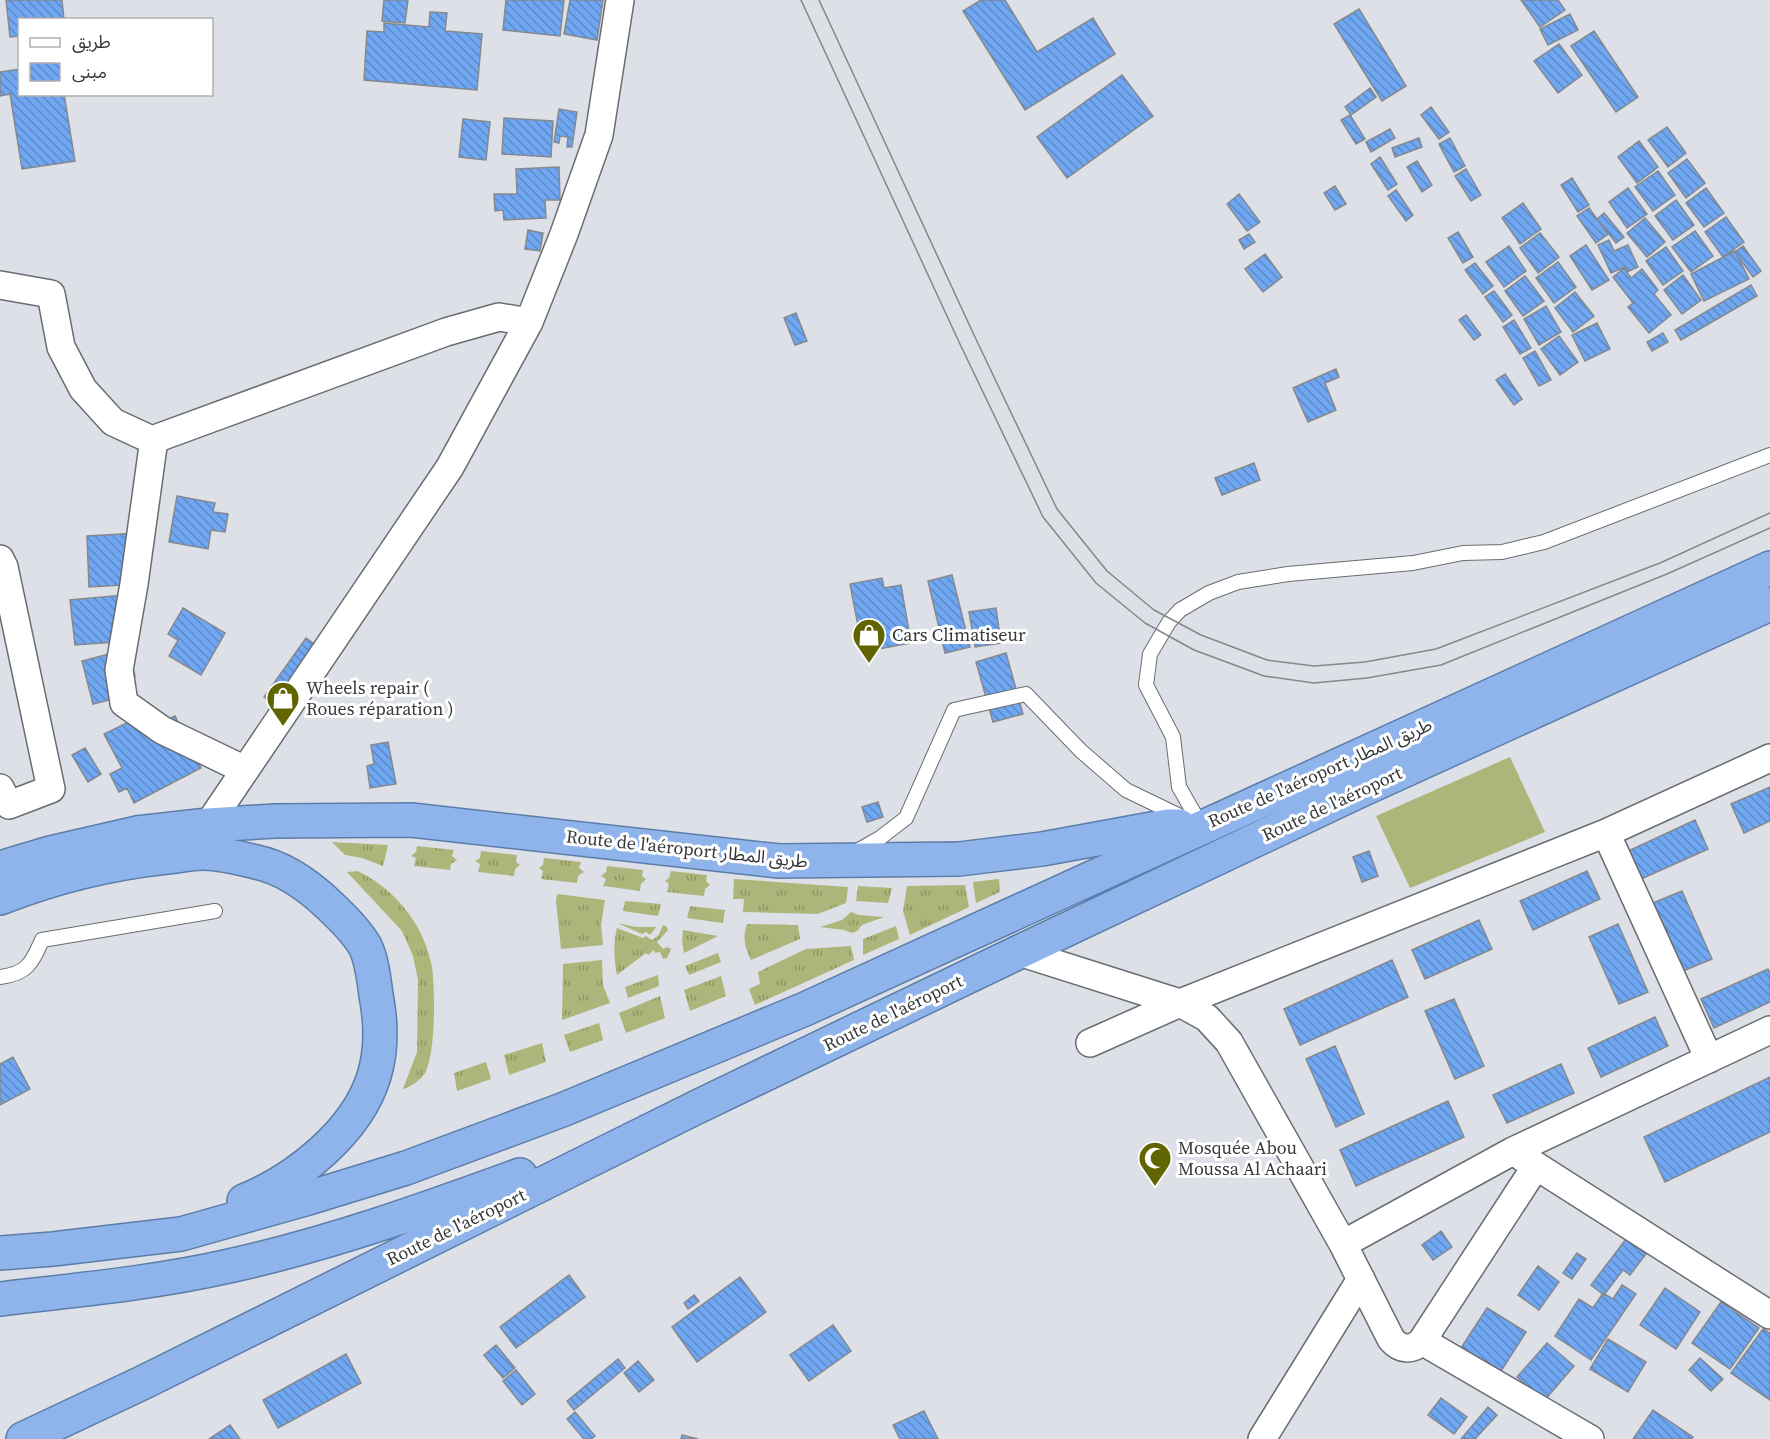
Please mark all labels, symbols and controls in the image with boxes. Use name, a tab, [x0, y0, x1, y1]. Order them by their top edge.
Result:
legend	[18, 18, 213, 96]
text: طريق	[72, 29, 111, 54]
text: مبنى	[72, 59, 107, 84]
shop icon: Cars Climatiseur	[851, 617, 887, 664]
place label: Cars Climatiseur	[892, 622, 1026, 647]
place label: Wheels repair ( Roues réparation )	[306, 675, 454, 721]
shop icon: Wheels repair ( Roues réparation )	[265, 680, 301, 727]
street label: Route de l'aéroport طريق المطار	[1205, 714, 1435, 832]
street label: Route de l'aéroport	[1259, 762, 1405, 846]
street label: Route de l'aéroport طريق المطار	[565, 823, 809, 874]
street label: Route de l'aéroport	[819, 968, 967, 1057]
place label: Mosquée Abou Moussa Al Achaari	[1178, 1135, 1327, 1181]
mosque icon: Mosquée Abou Moussa Al Achaari	[1137, 1140, 1173, 1187]
street label: Route de l'aéroport	[382, 1182, 530, 1271]

